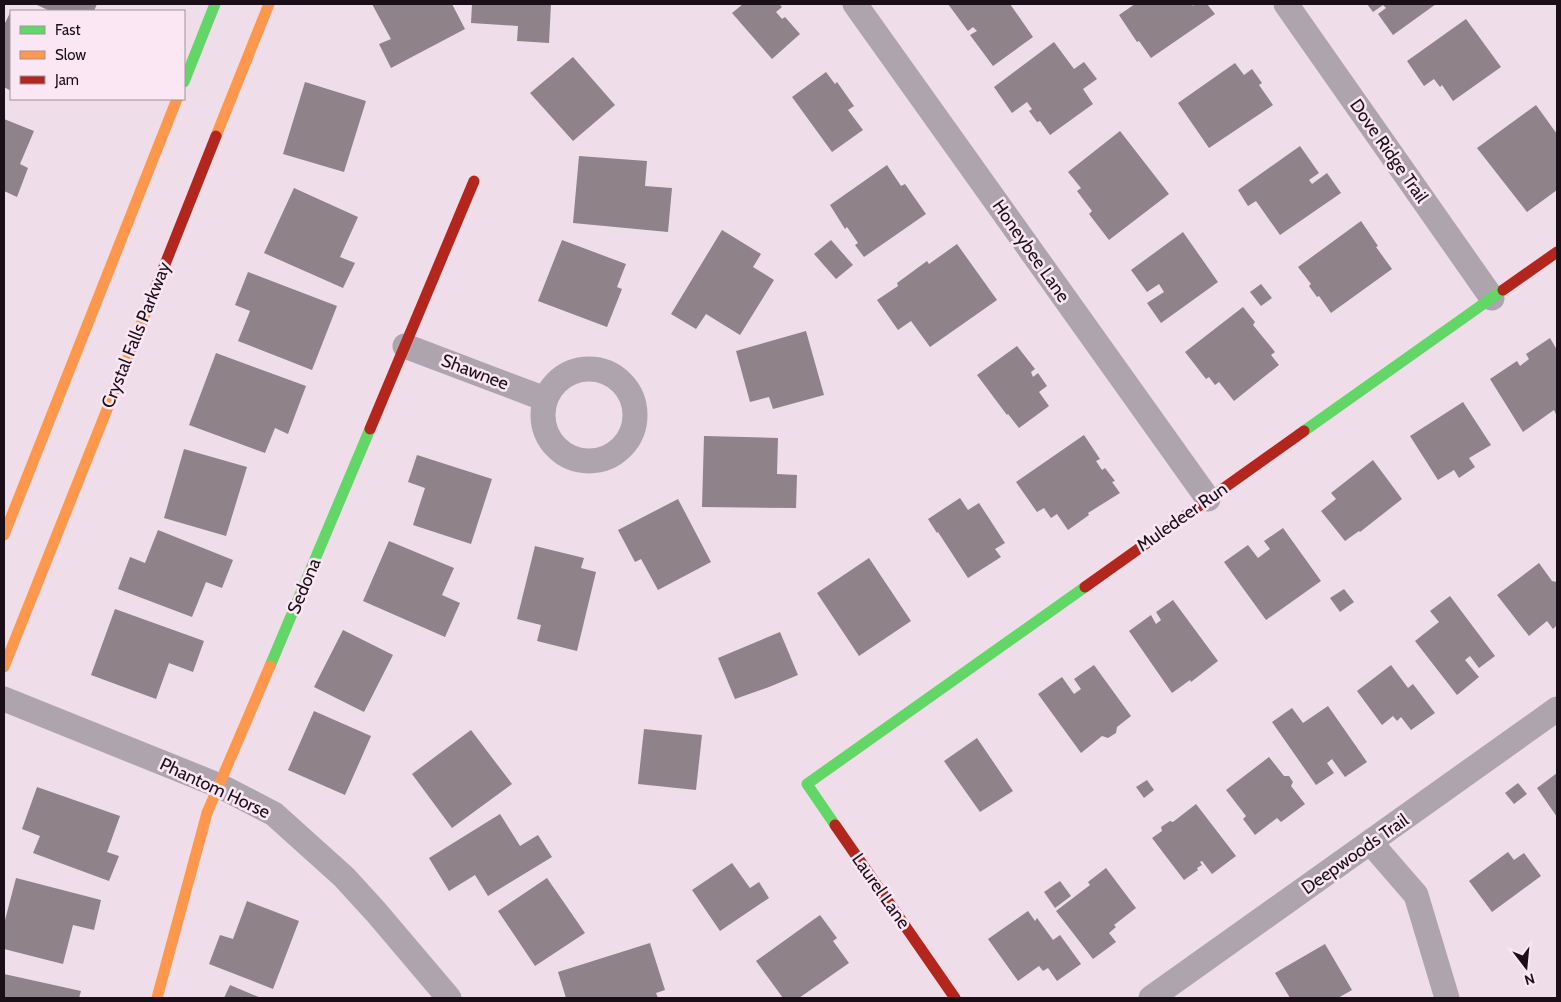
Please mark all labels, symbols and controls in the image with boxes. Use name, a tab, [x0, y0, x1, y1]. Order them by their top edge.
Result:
legend	[10, 10, 185, 100]
text: Fast	[55, 21, 80, 39]
text: Slow	[55, 46, 86, 64]
text: Jam	[54, 71, 79, 89]
street label: Dove Ridge Trail	[1345, 95, 1433, 208]
street label: Honeybee Lane	[988, 196, 1074, 306]
street label: Crystal Falls Parkway	[97, 259, 175, 411]
street label: Shawnee	[438, 349, 512, 395]
street label: Muledeer Run	[1132, 478, 1232, 556]
street label: Sedona	[282, 555, 326, 617]
street label: Phantom Horse	[156, 753, 274, 823]
street label: Deepwoods Trail	[1297, 808, 1413, 899]
street label: Laurel Lane	[847, 849, 915, 933]
north arrow	[1501, 942, 1551, 992]
text: N	[1522, 969, 1537, 990]

